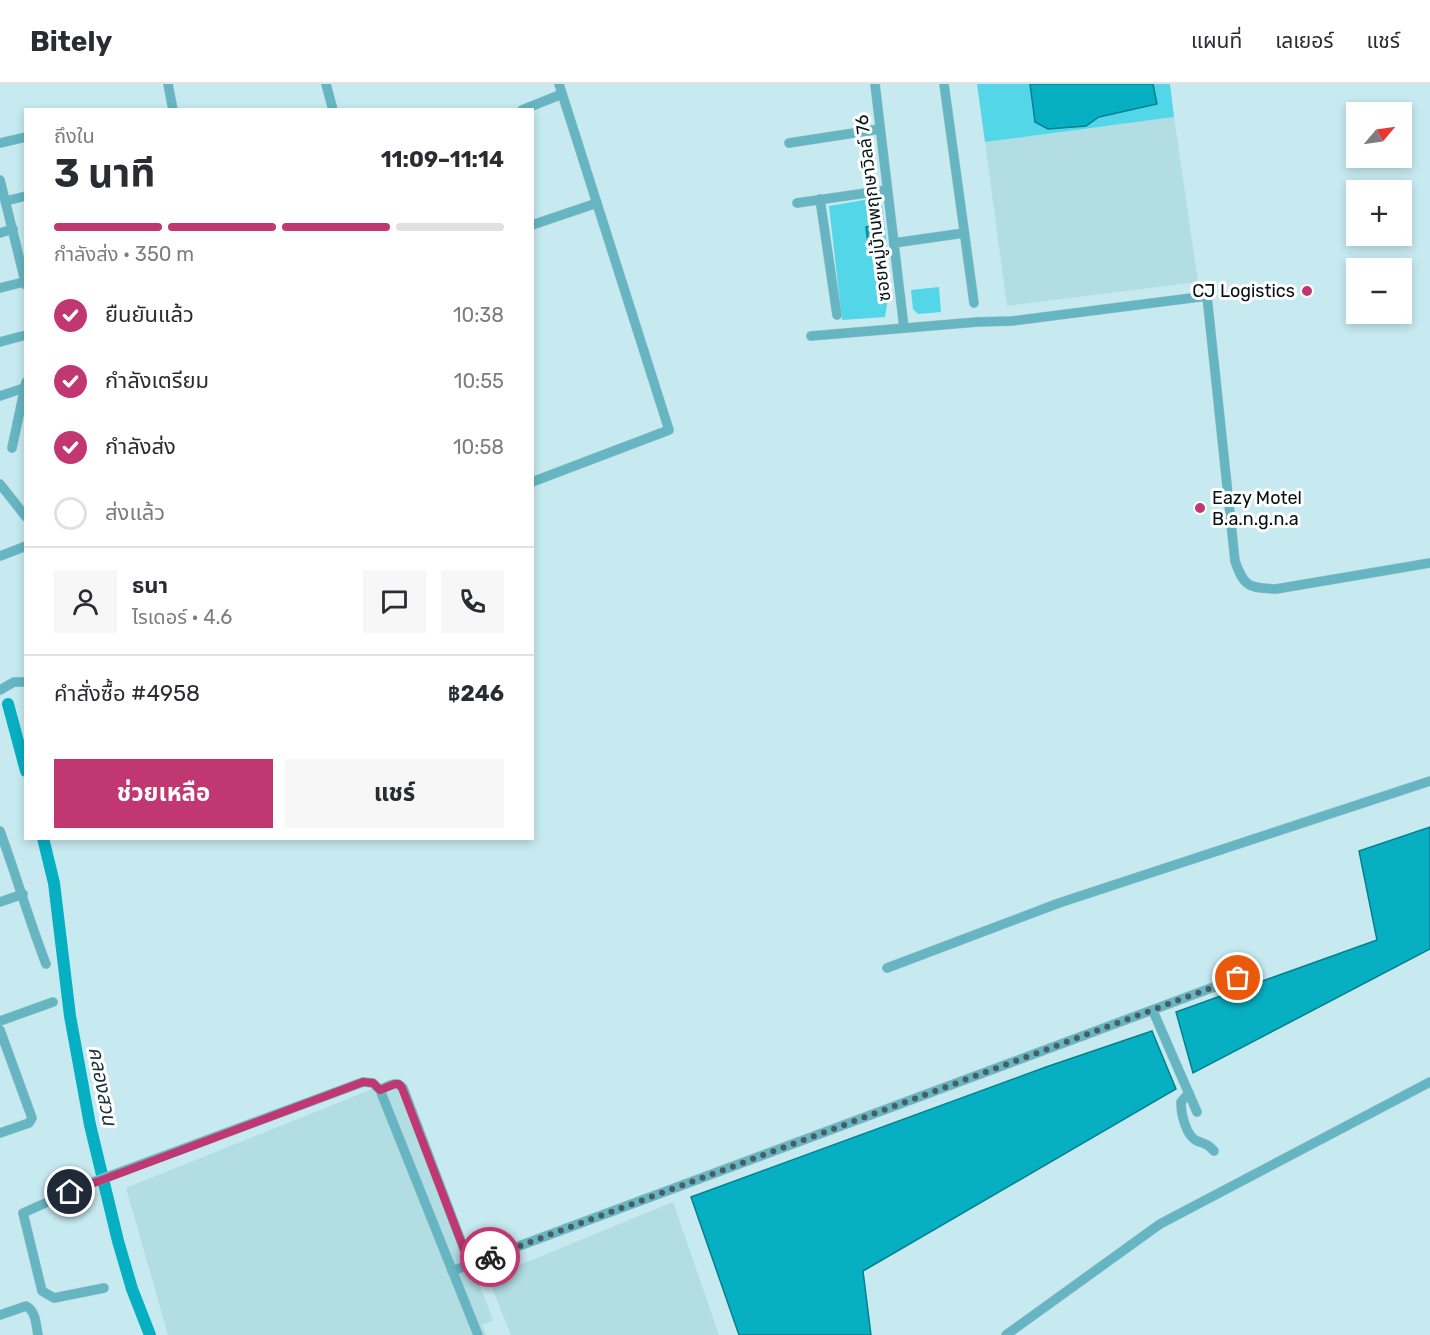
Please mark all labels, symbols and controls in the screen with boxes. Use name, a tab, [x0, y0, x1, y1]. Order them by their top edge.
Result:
text: Bitely	[30, 25, 112, 58]
text: แผนที่	[1191, 28, 1242, 53]
text: เลเยอร์	[1275, 28, 1334, 53]
text: แชร์	[1367, 28, 1400, 53]
north arrow	[1346, 102, 1412, 168]
map controls	[1346, 102, 1412, 324]
street label: ซอยหมู่บ้านพฤกษาวิลล์ 76	[851, 113, 896, 303]
text: ถึงใน	[54, 124, 95, 148]
text: 11:09–11:14	[381, 146, 504, 173]
text: 3 นาที	[54, 151, 155, 197]
button: +	[1346, 180, 1412, 246]
text: กำลังส่ง · 350 m	[54, 242, 194, 266]
button: −	[1346, 258, 1412, 324]
place label: CJ Logistics	[1192, 280, 1295, 302]
marker: CJ Logistics	[1300, 284, 1314, 298]
icon: check	[54, 299, 87, 332]
text: ยืนยันแล้ว	[105, 301, 194, 328]
text: 10:38	[453, 303, 504, 327]
icon: check	[54, 365, 87, 398]
text: กำลังเตรียม	[105, 367, 209, 394]
text: 10:55	[454, 369, 504, 393]
icon: check	[54, 431, 87, 464]
text: กำลังส่ง	[105, 433, 176, 460]
text: 10:58	[453, 435, 504, 459]
place label: Eazy Motel B.a.n.g.n.a	[1212, 487, 1302, 530]
text: ส่งแล้ว	[105, 499, 165, 526]
marker: Eazy Motel B.a.n.g.n.a	[1193, 501, 1207, 515]
button: person	[54, 570, 117, 633]
button: chat	[363, 570, 426, 633]
button: phone	[441, 570, 504, 633]
text: ธนา	[132, 572, 168, 599]
text: ไรเดอร์ · 4.6	[132, 605, 232, 629]
text: คำสั่งซื้อ #4958	[54, 680, 200, 707]
text: ฿246	[448, 680, 504, 707]
button: ช่วยเหลือ	[54, 759, 273, 828]
button: แชร์	[285, 759, 504, 828]
pin	[1212, 952, 1263, 1003]
icon: bag	[1221, 961, 1254, 994]
water label: คลองสวน	[84, 1045, 123, 1129]
pin	[44, 1166, 95, 1217]
icon: home	[53, 1175, 86, 1208]
courier	[460, 1227, 520, 1287]
icon: bike	[474, 1241, 507, 1274]

